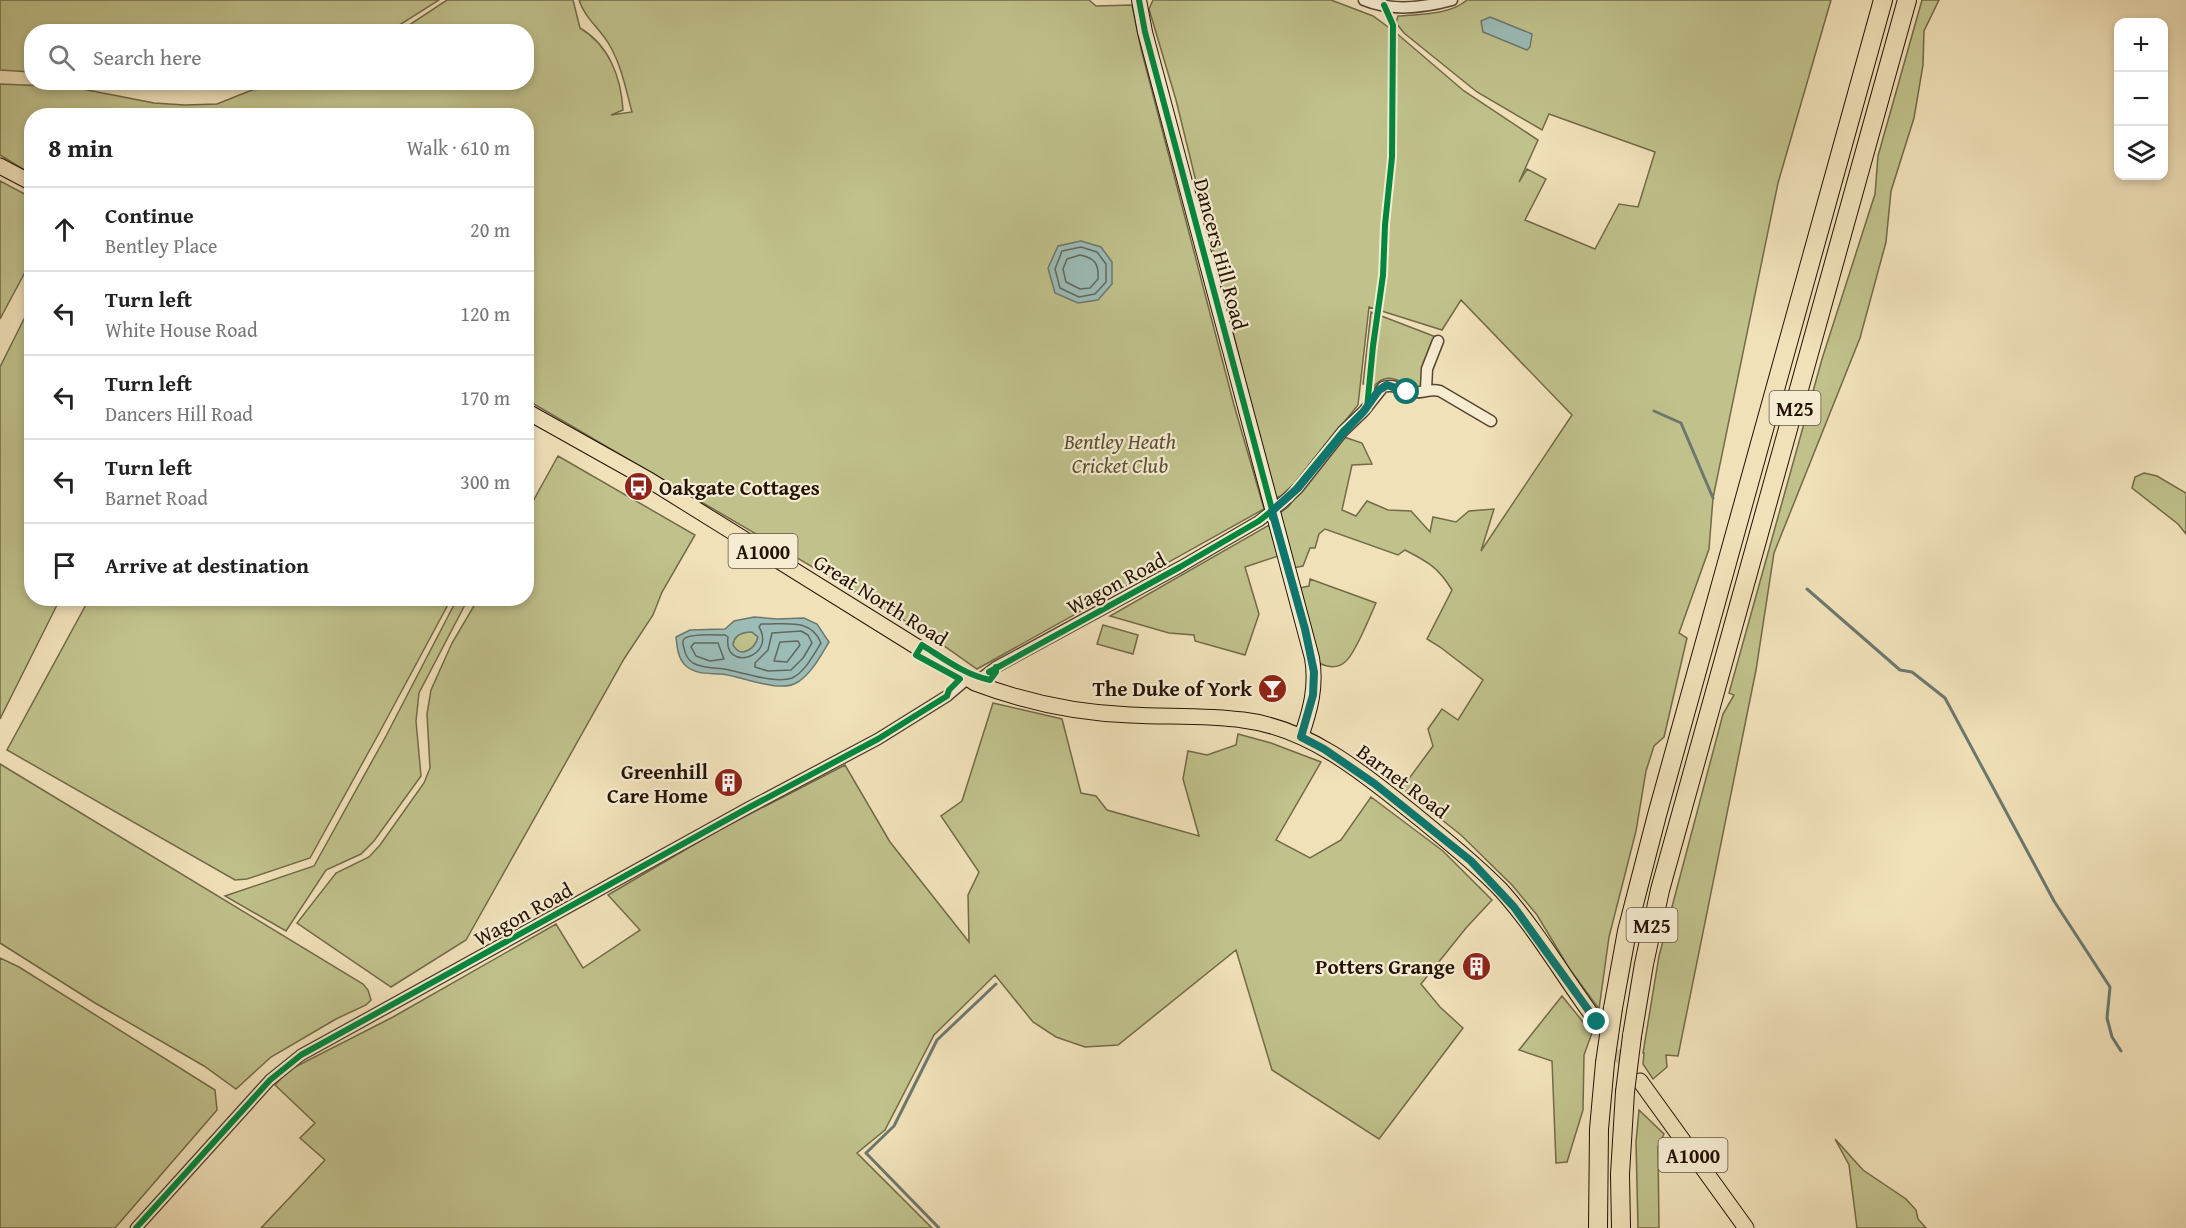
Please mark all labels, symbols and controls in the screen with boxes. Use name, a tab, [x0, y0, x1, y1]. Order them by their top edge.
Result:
map controls	[2114, 18, 2168, 180]
button: +	[2114, 18, 2168, 72]
search box	[24, 24, 534, 90]
icon: search	[45, 41, 78, 74]
text: Search here	[93, 41, 202, 73]
button: −	[2114, 72, 2168, 126]
button: layers	[2114, 126, 2168, 180]
text: 8 min	[48, 128, 113, 167]
text: Walk · 610 m	[407, 133, 510, 162]
street label: Dancers Hill Road	[1186, 175, 1256, 334]
text: Continue	[105, 199, 194, 231]
icon: ahead	[48, 213, 81, 246]
text: 20 m	[470, 215, 510, 244]
text: Bentley Place	[105, 231, 217, 260]
text: Turn left	[105, 283, 192, 315]
icon: left	[48, 297, 81, 330]
text: 120 m	[460, 299, 510, 328]
text: White House Road	[105, 315, 258, 344]
text: Turn left	[105, 367, 192, 399]
route start	[1393, 378, 1419, 404]
icon: left	[48, 381, 81, 414]
text: 170 m	[460, 383, 510, 412]
road number: M25	[1770, 391, 1820, 425]
text: Dancers Hill Road	[105, 399, 253, 428]
park label: Bentley Heath Cricket Club	[1063, 426, 1176, 481]
text: Turn left	[105, 451, 192, 483]
icon: left	[48, 465, 81, 498]
text: 300 m	[460, 467, 510, 496]
bus stop icon: Oakgate Cottages	[622, 471, 654, 503]
place label: Oakgate Cottages	[659, 472, 820, 503]
text: Barnet Road	[105, 483, 208, 512]
road number: A1000	[728, 534, 798, 568]
street label: Wagon Road	[1061, 543, 1172, 622]
street label: Great North Road	[808, 546, 955, 654]
icon: arrive	[48, 549, 81, 582]
text: Arrive at destination	[105, 549, 309, 581]
bar icon: The Duke of York	[1257, 672, 1289, 704]
place label: The Duke of York	[1092, 673, 1253, 704]
street label: Barnet Road	[1351, 736, 1456, 826]
place label: Greenhill Care Home	[607, 756, 708, 811]
building icon: Greenhill Care Home	[713, 767, 745, 799]
street label: Wagon Road	[468, 874, 579, 954]
road number: M25	[1626, 908, 1678, 942]
building icon: Potters Grange	[1460, 950, 1492, 982]
place label: Potters Grange	[1315, 951, 1455, 982]
route end	[1583, 1008, 1609, 1034]
road number: A1000	[1658, 1138, 1728, 1172]

